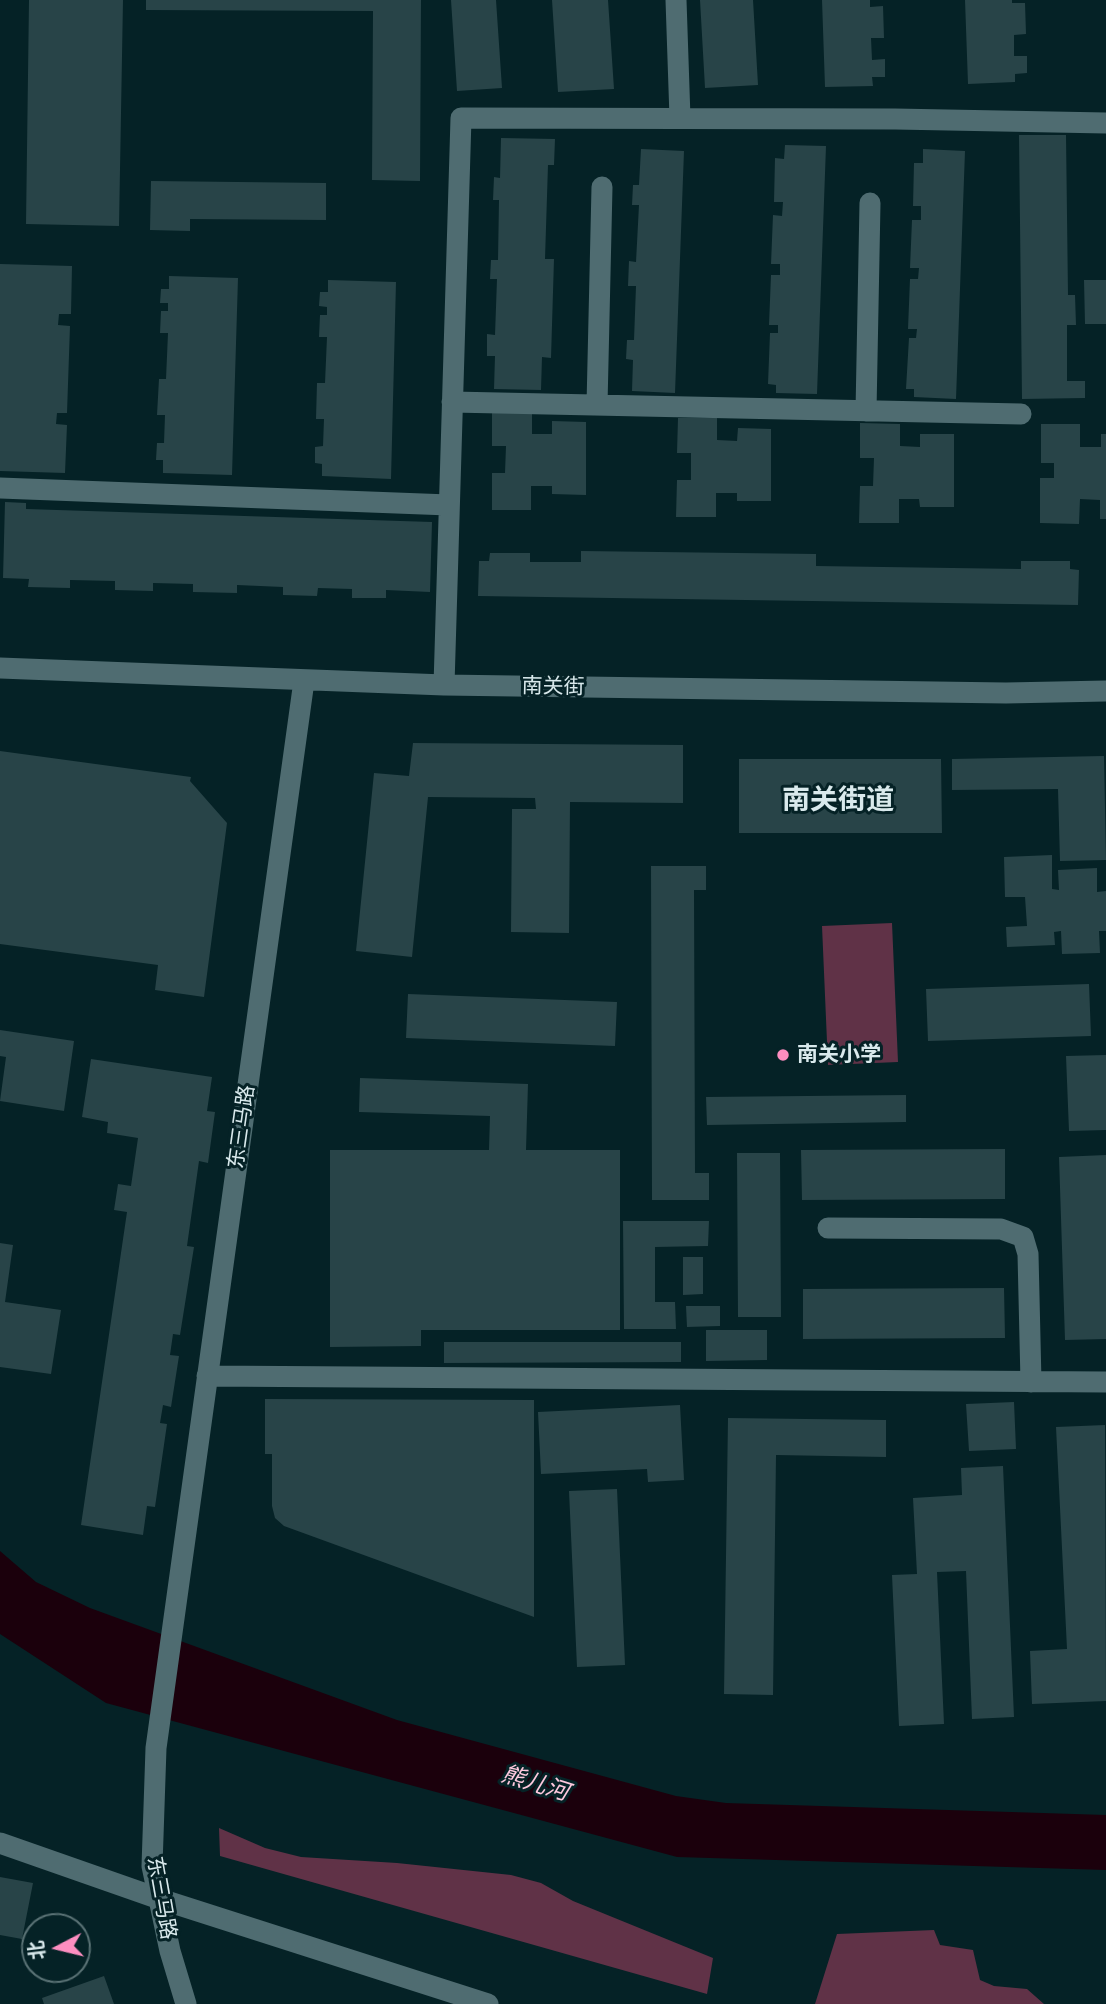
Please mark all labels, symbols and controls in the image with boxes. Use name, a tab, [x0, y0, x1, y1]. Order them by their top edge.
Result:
street label: 南关街	[521, 674, 585, 700]
district label: 南关街道	[782, 784, 894, 818]
place label: 南关小学	[797, 1042, 881, 1068]
marker: 南关小学	[775, 1047, 791, 1063]
street label: 东三马路	[224, 1084, 260, 1170]
water label: 熊儿河	[498, 1761, 572, 1807]
street label: 东三马路	[141, 1854, 181, 1942]
north arrow	[21, 1913, 91, 1983]
text: 北	[25, 1940, 49, 1961]

